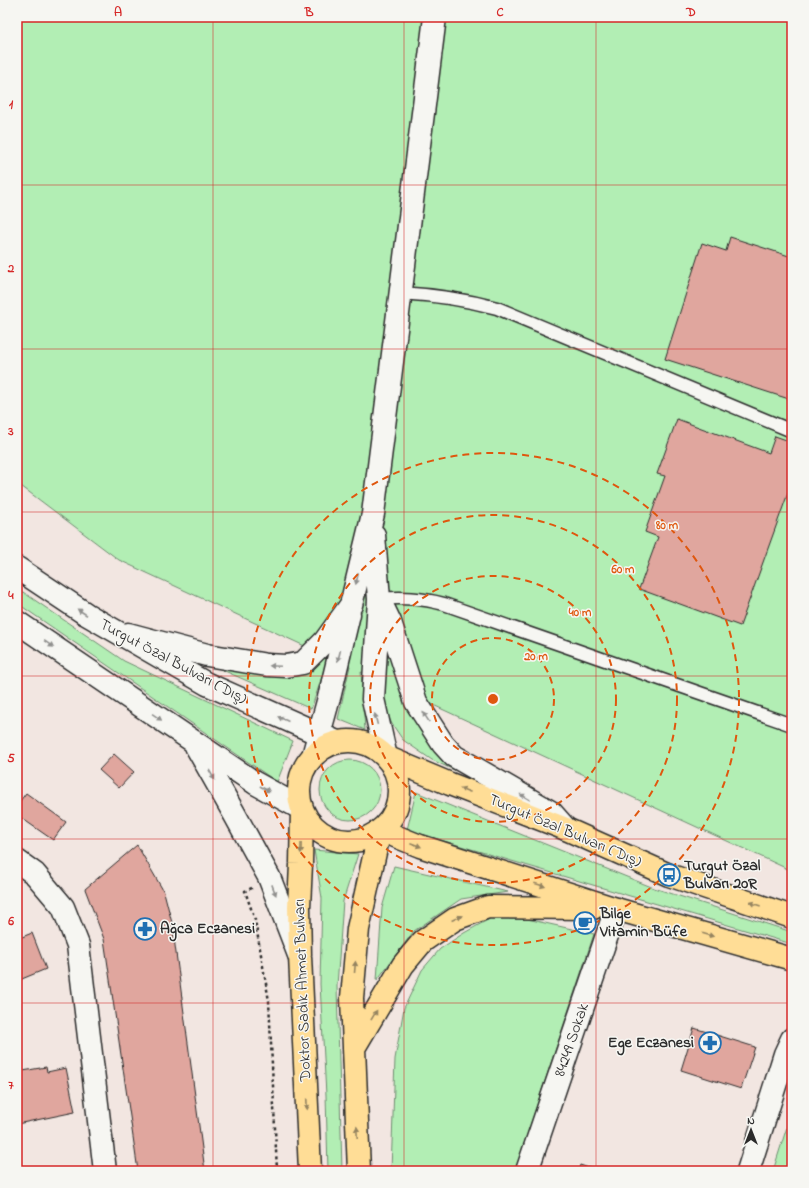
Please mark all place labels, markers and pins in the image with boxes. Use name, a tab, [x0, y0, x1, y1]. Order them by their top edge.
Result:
centre of rings	[486, 692, 500, 706]
place label: Turgut Özal Bulvarı 20R	[683, 854, 761, 896]
bus stop icon: Turgut Özal Bulvarı 20R	[656, 862, 682, 888]
place label: Bilge Vitamin Büfe	[599, 902, 688, 944]
cafe icon: Bilge Vitamin Büfe	[572, 910, 598, 936]
pharmacy icon: Ağca Eczanesi	[132, 916, 158, 942]
place label: Ağca Eczanesi	[160, 917, 255, 942]
pharmacy icon: Ege Eczanesi	[697, 1030, 723, 1056]
place label: Ege Eczanesi	[608, 1031, 694, 1056]

